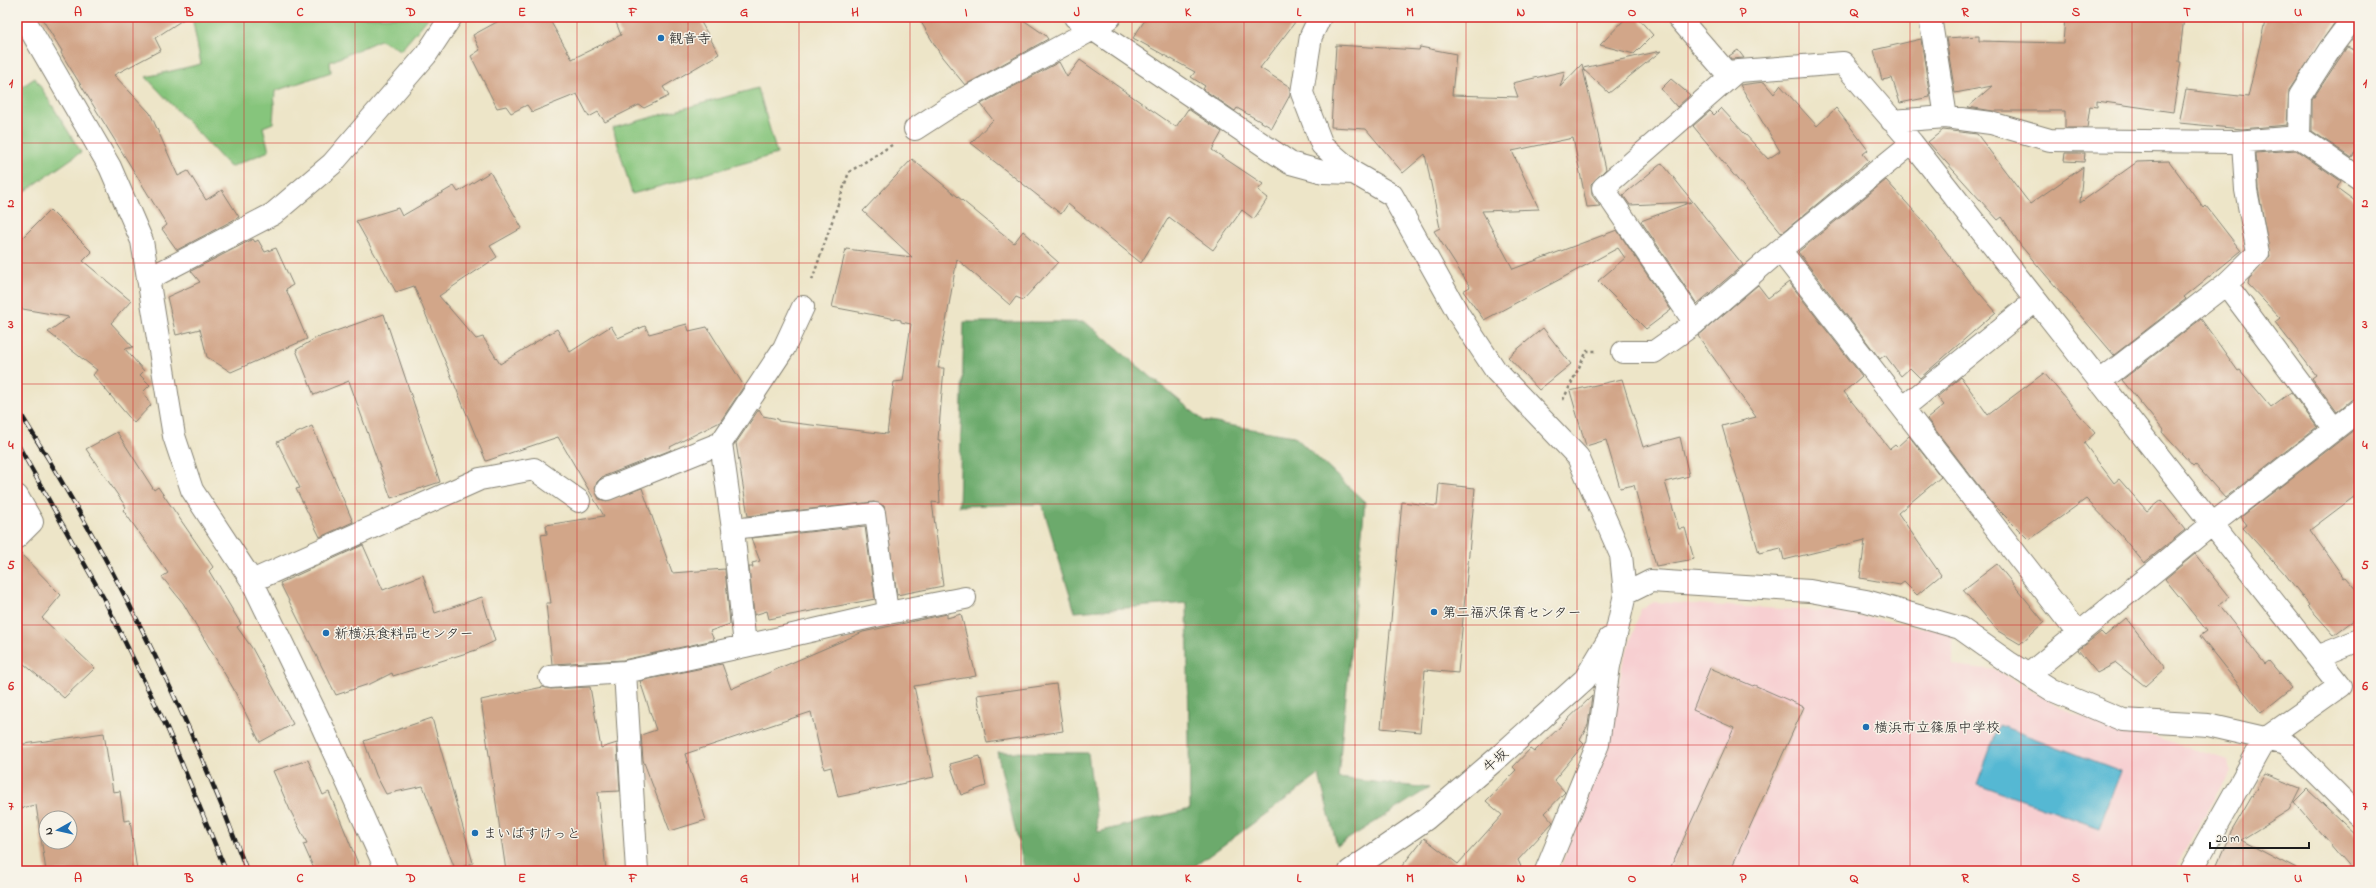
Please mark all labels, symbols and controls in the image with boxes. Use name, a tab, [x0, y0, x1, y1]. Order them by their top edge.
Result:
text: A	[74, 3, 82, 22]
text: B	[184, 3, 194, 22]
text: C	[296, 3, 304, 22]
text: D	[405, 3, 416, 22]
text: E	[518, 3, 526, 22]
text: F	[628, 3, 638, 22]
text: G	[740, 3, 748, 22]
text: H	[851, 3, 859, 22]
text: I	[964, 3, 968, 22]
text: J	[1074, 3, 1080, 22]
text: K	[1185, 3, 1192, 22]
text: L	[1297, 3, 1303, 22]
text: M	[1406, 3, 1414, 22]
text: N	[1517, 3, 1526, 22]
text: O	[1628, 3, 1637, 22]
text: P	[1740, 3, 1747, 22]
text: Q	[1850, 3, 1859, 22]
text: R	[1960, 3, 1969, 22]
text: S	[2072, 3, 2081, 22]
text: T	[2183, 3, 2191, 22]
text: U	[2294, 3, 2302, 22]
place label: 観音寺	[669, 29, 711, 50]
marker: 観音寺	[656, 33, 666, 43]
text: 1	[9, 74, 14, 93]
text: 1	[2363, 74, 2368, 93]
text: 2	[7, 194, 15, 213]
text: 2	[2361, 194, 2369, 213]
text: 3	[7, 315, 14, 334]
text: 3	[2361, 315, 2368, 334]
text: 4	[7, 436, 14, 455]
text: 4	[2361, 436, 2368, 455]
text: 5	[7, 556, 15, 575]
text: 5	[2361, 556, 2369, 575]
place label: 第二福沢保育センター	[1442, 603, 1581, 624]
marker: 第二福沢保育センター	[1429, 607, 1439, 617]
place label: 新横浜食料品センター	[334, 624, 473, 645]
marker: 新横浜食料品センター	[321, 628, 331, 638]
text: 6	[7, 677, 14, 696]
text: 6	[2361, 677, 2368, 696]
place label: 横浜市立篠原中学校	[1874, 718, 2000, 739]
marker: 横浜市立篠原中学校	[1861, 722, 1871, 732]
street label: 牛坂	[1479, 744, 1513, 778]
text: 7	[8, 797, 14, 816]
text: 7	[2362, 797, 2368, 816]
north arrow	[38, 810, 78, 850]
place label: まいばすけっと	[483, 824, 581, 845]
scale bar	[2210, 824, 2309, 850]
text: N	[41, 826, 58, 836]
marker: まいばすけっと	[470, 828, 480, 838]
text: 20 m	[2216, 830, 2239, 848]
text: A	[74, 869, 82, 888]
text: B	[184, 869, 194, 888]
text: C	[296, 869, 304, 888]
text: D	[405, 869, 416, 888]
text: E	[518, 869, 526, 888]
text: F	[628, 869, 638, 888]
text: G	[740, 869, 748, 888]
text: H	[851, 869, 859, 888]
text: I	[964, 869, 968, 888]
text: J	[1074, 869, 1080, 888]
text: K	[1185, 869, 1192, 888]
text: L	[1297, 869, 1303, 888]
text: M	[1406, 869, 1414, 888]
text: N	[1517, 869, 1526, 888]
text: O	[1628, 869, 1637, 888]
text: P	[1740, 869, 1747, 888]
text: Q	[1850, 869, 1859, 888]
text: R	[1960, 869, 1969, 888]
text: S	[2072, 869, 2081, 888]
text: T	[2183, 869, 2191, 888]
text: U	[2294, 869, 2302, 888]

